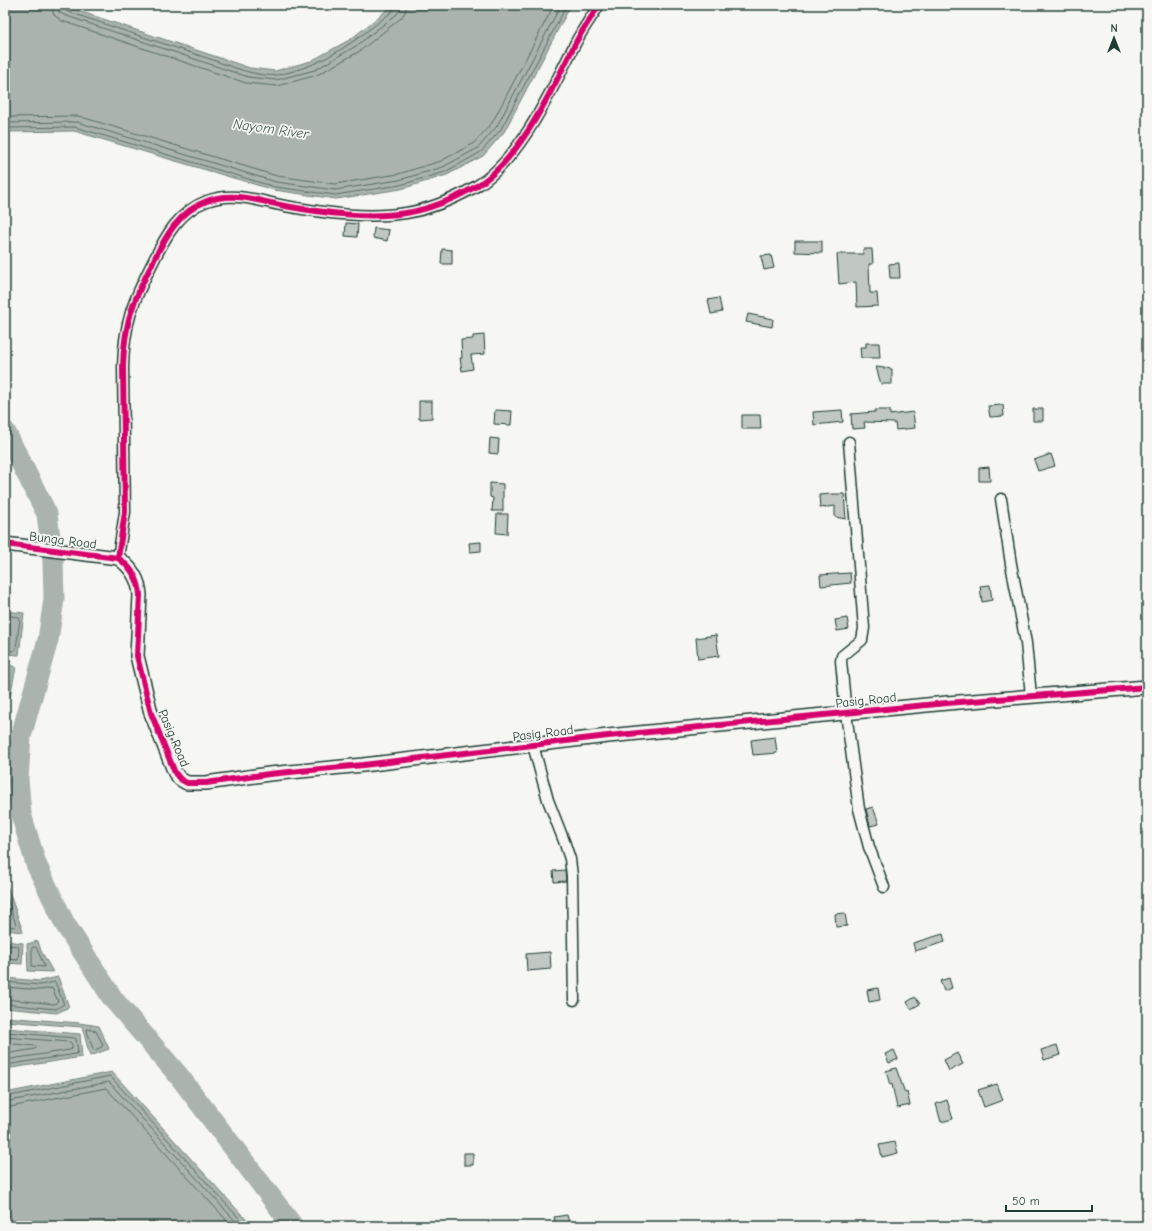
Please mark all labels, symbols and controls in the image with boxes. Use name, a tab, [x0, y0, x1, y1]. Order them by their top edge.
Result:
north arrow	[1094, 18, 1134, 58]
text: N	[1110, 22, 1118, 35]
water label: Nayom River	[232, 115, 311, 143]
street label: Bunga Road	[28, 528, 98, 552]
street label: Pasig Road	[835, 689, 897, 711]
street label: Pasig Road	[155, 707, 193, 769]
street label: Pasig Road	[512, 722, 574, 744]
scale bar	[1006, 1187, 1092, 1213]
text: 50 m	[1012, 1194, 1040, 1208]

